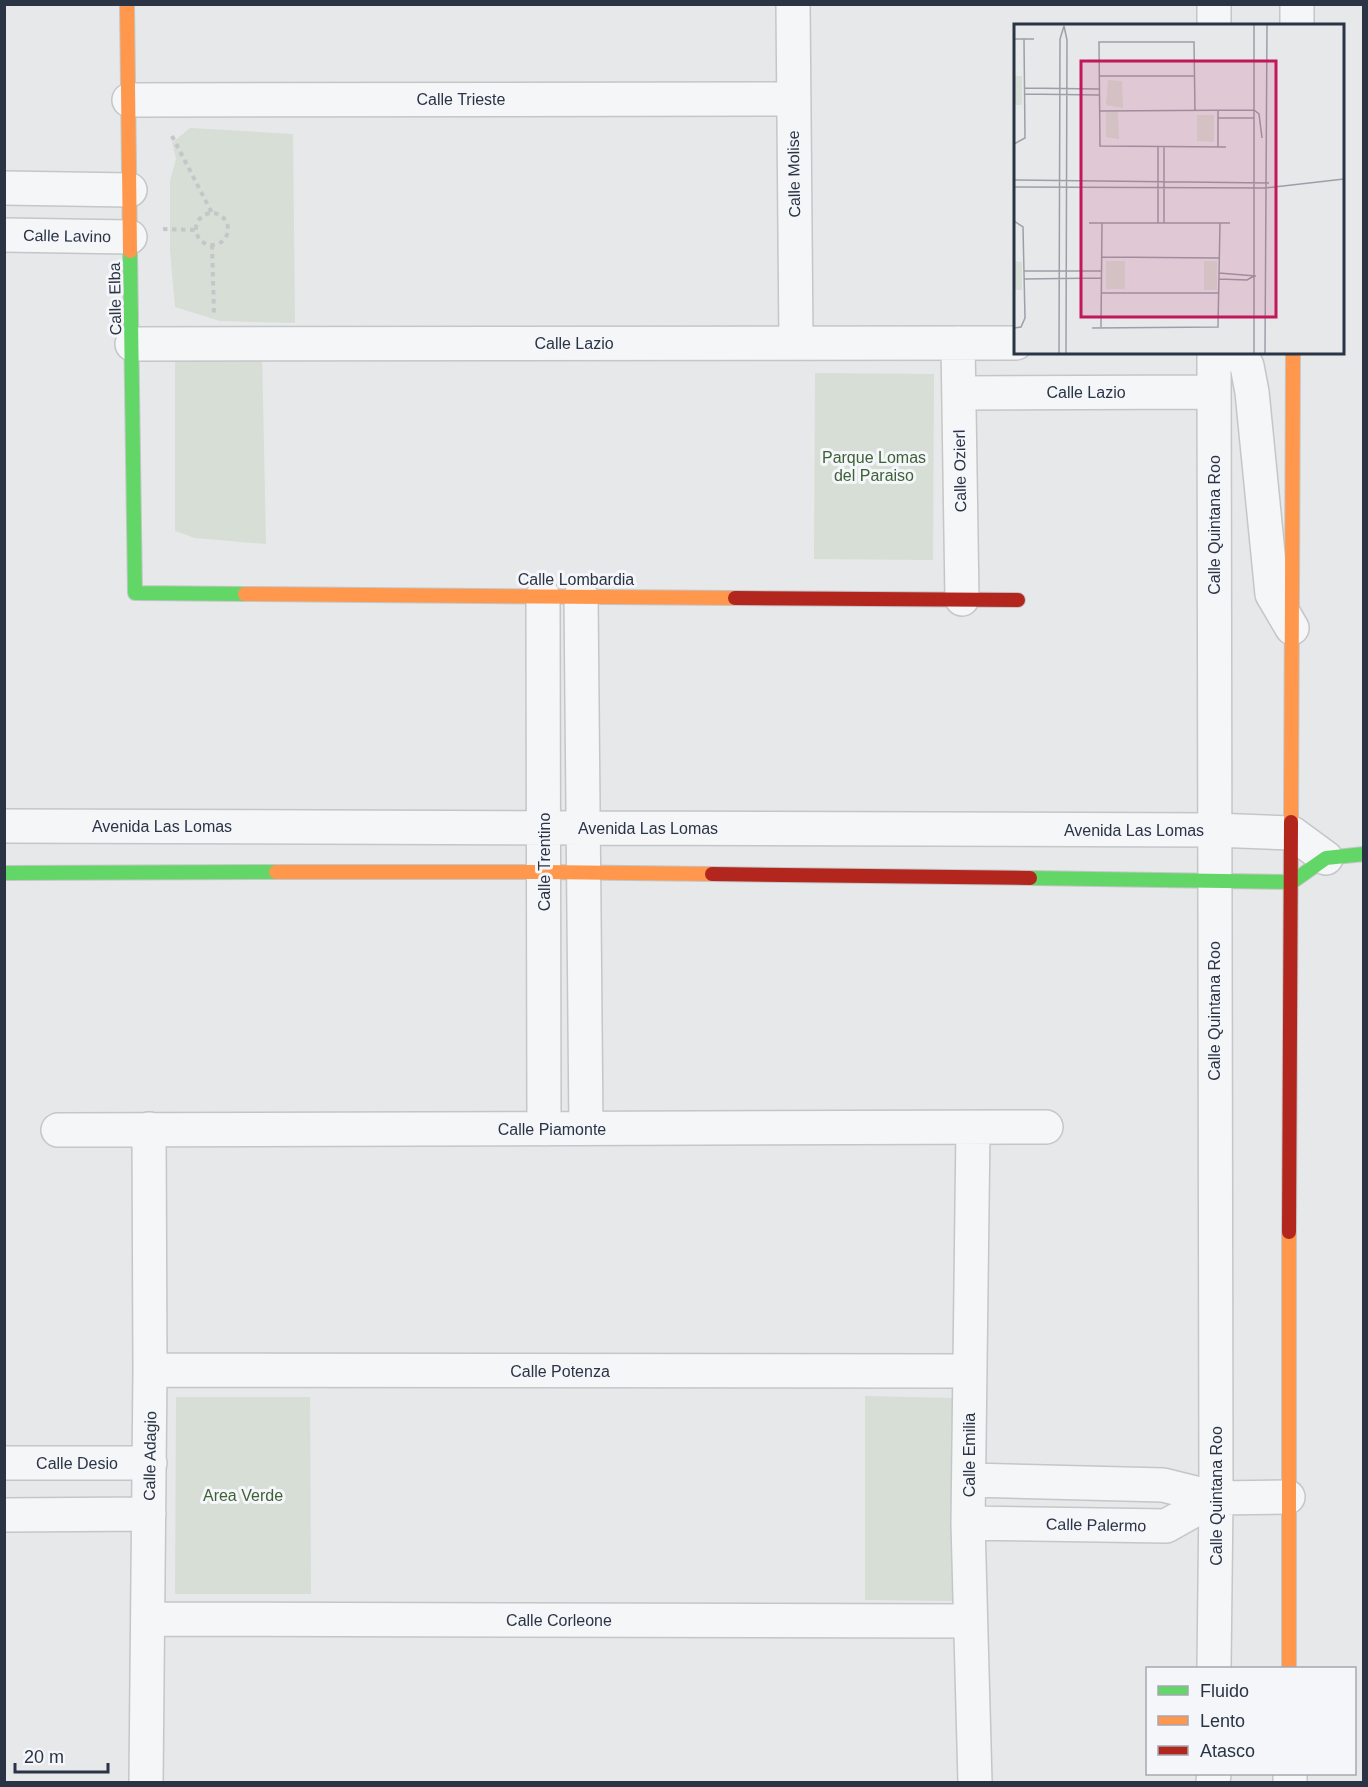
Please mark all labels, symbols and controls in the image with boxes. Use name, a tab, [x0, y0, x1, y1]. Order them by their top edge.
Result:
inset map	[1014, 24, 1344, 354]
street label: Calle Trieste	[417, 91, 506, 108]
street label: Calle Molise	[785, 130, 803, 218]
street label: Calle Lavino	[23, 227, 111, 245]
street label: Calle Elba	[106, 262, 124, 336]
street label: Calle Lazio	[534, 335, 614, 352]
street label: Calle Lazio	[1046, 384, 1126, 401]
street label: Calle Ozierl	[951, 430, 969, 512]
park label: Parque Lomas del Paraiso	[822, 449, 926, 484]
street label: Calle Quintana Roo	[1206, 455, 1223, 595]
street label: Calle Lombardia	[518, 571, 634, 588]
street label: Calle Trentino	[536, 813, 553, 911]
street label: Avenida Las Lomas	[92, 818, 232, 835]
street label: Avenida Las Lomas	[578, 820, 718, 837]
street label: Avenida Las Lomas	[1064, 822, 1204, 839]
street label: Calle Quintana Roo	[1206, 941, 1223, 1081]
street label: Calle Piamonte	[498, 1121, 606, 1138]
street label: Calle Potenza	[510, 1363, 610, 1380]
street label: Calle Adagio	[141, 1411, 159, 1501]
street label: Calle Emilia	[961, 1413, 978, 1497]
street label: Calle Quintana Roo	[1208, 1426, 1225, 1566]
street label: Calle Desio	[36, 1455, 118, 1472]
park label: Area Verde	[203, 1487, 283, 1504]
street label: Calle Palermo	[1046, 1516, 1146, 1534]
street label: Calle Corleone	[506, 1612, 612, 1629]
legend	[1146, 1667, 1356, 1775]
text: Fluido	[1200, 1681, 1249, 1701]
text: Lento	[1200, 1711, 1245, 1731]
scale bar	[15, 1736, 108, 1774]
text: Atasco	[1200, 1741, 1255, 1761]
text: 20 m	[24, 1747, 64, 1767]

